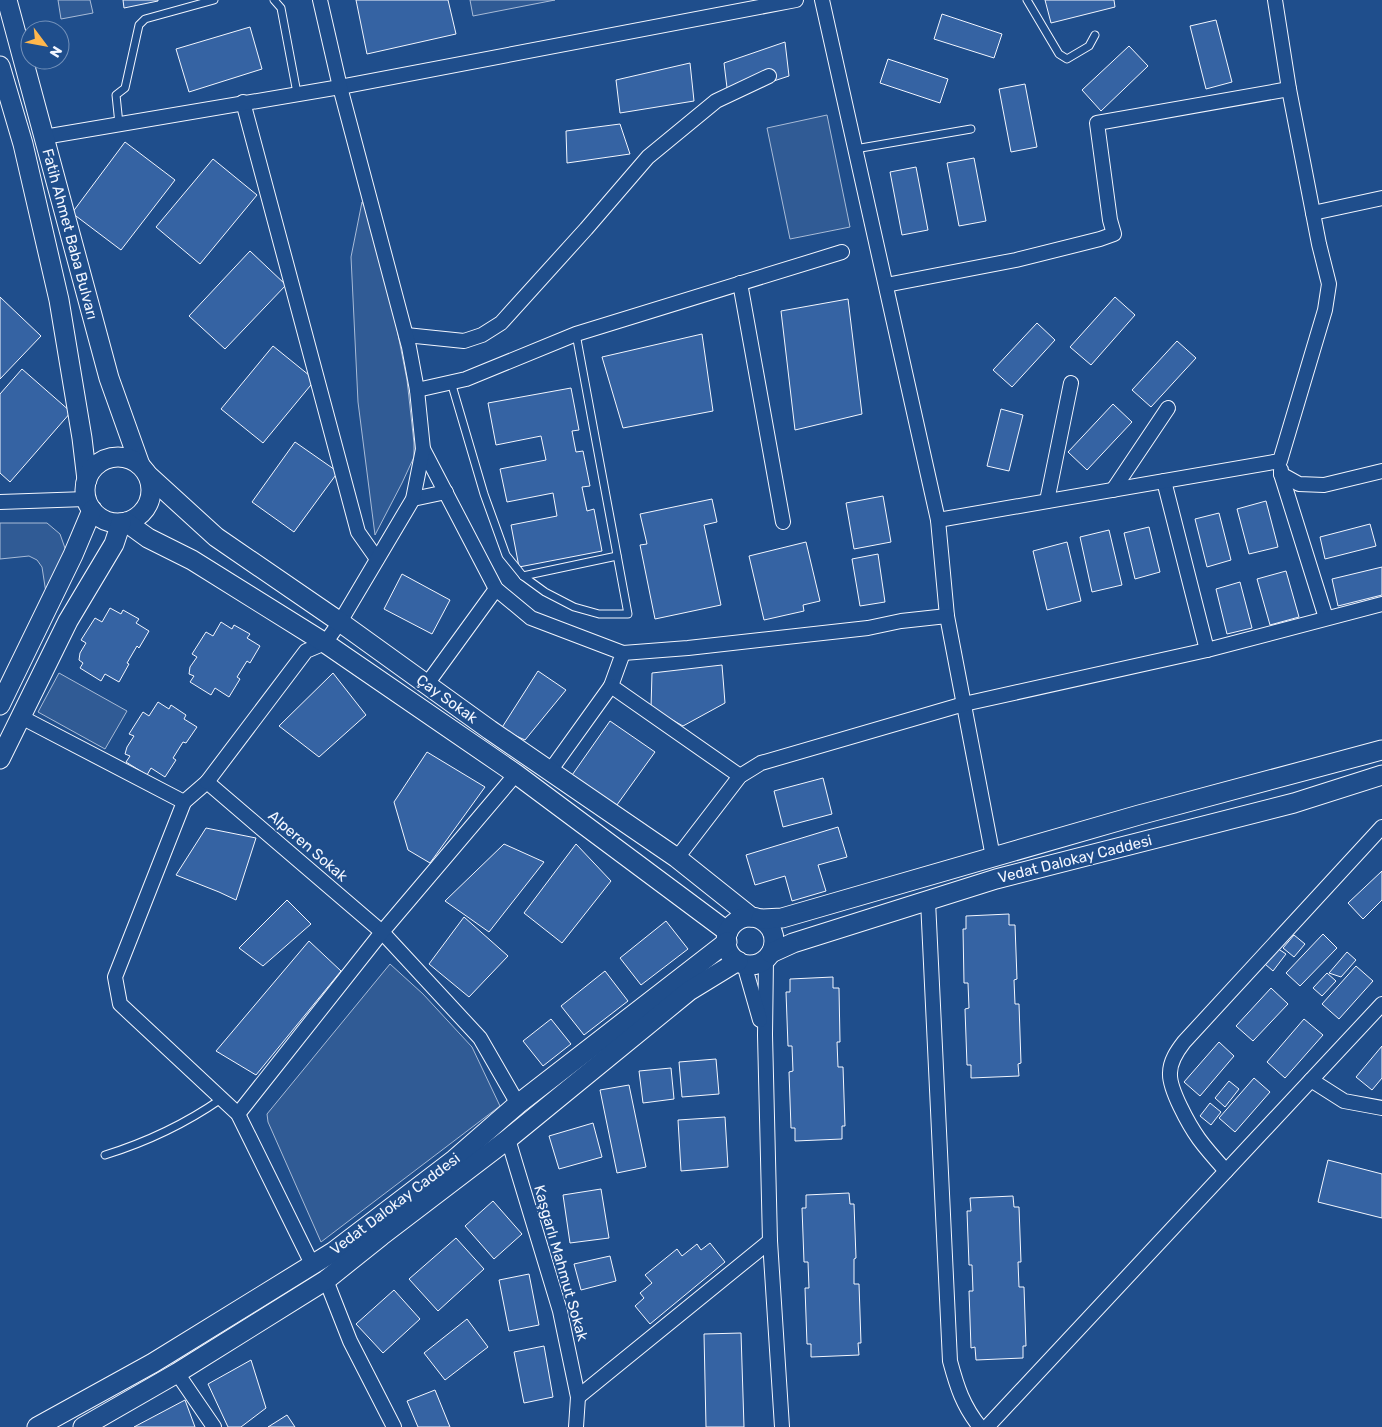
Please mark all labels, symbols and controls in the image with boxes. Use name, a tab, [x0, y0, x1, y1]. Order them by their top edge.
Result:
north arrow	[20, 20, 70, 70]
text: N	[46, 43, 65, 60]
street label: Fatih Ahmet Baba Bulvarı	[38, 146, 102, 322]
street label: Çay Sokak	[413, 671, 481, 727]
street label: Alperen Sokak	[265, 807, 352, 886]
street label: Vedat Dalokay Caddesi	[996, 831, 1154, 887]
street label: Vedat Dalokay Caddesi	[326, 1149, 464, 1259]
street label: Kaşgarlı Mahmut Sokak	[530, 1183, 592, 1343]

